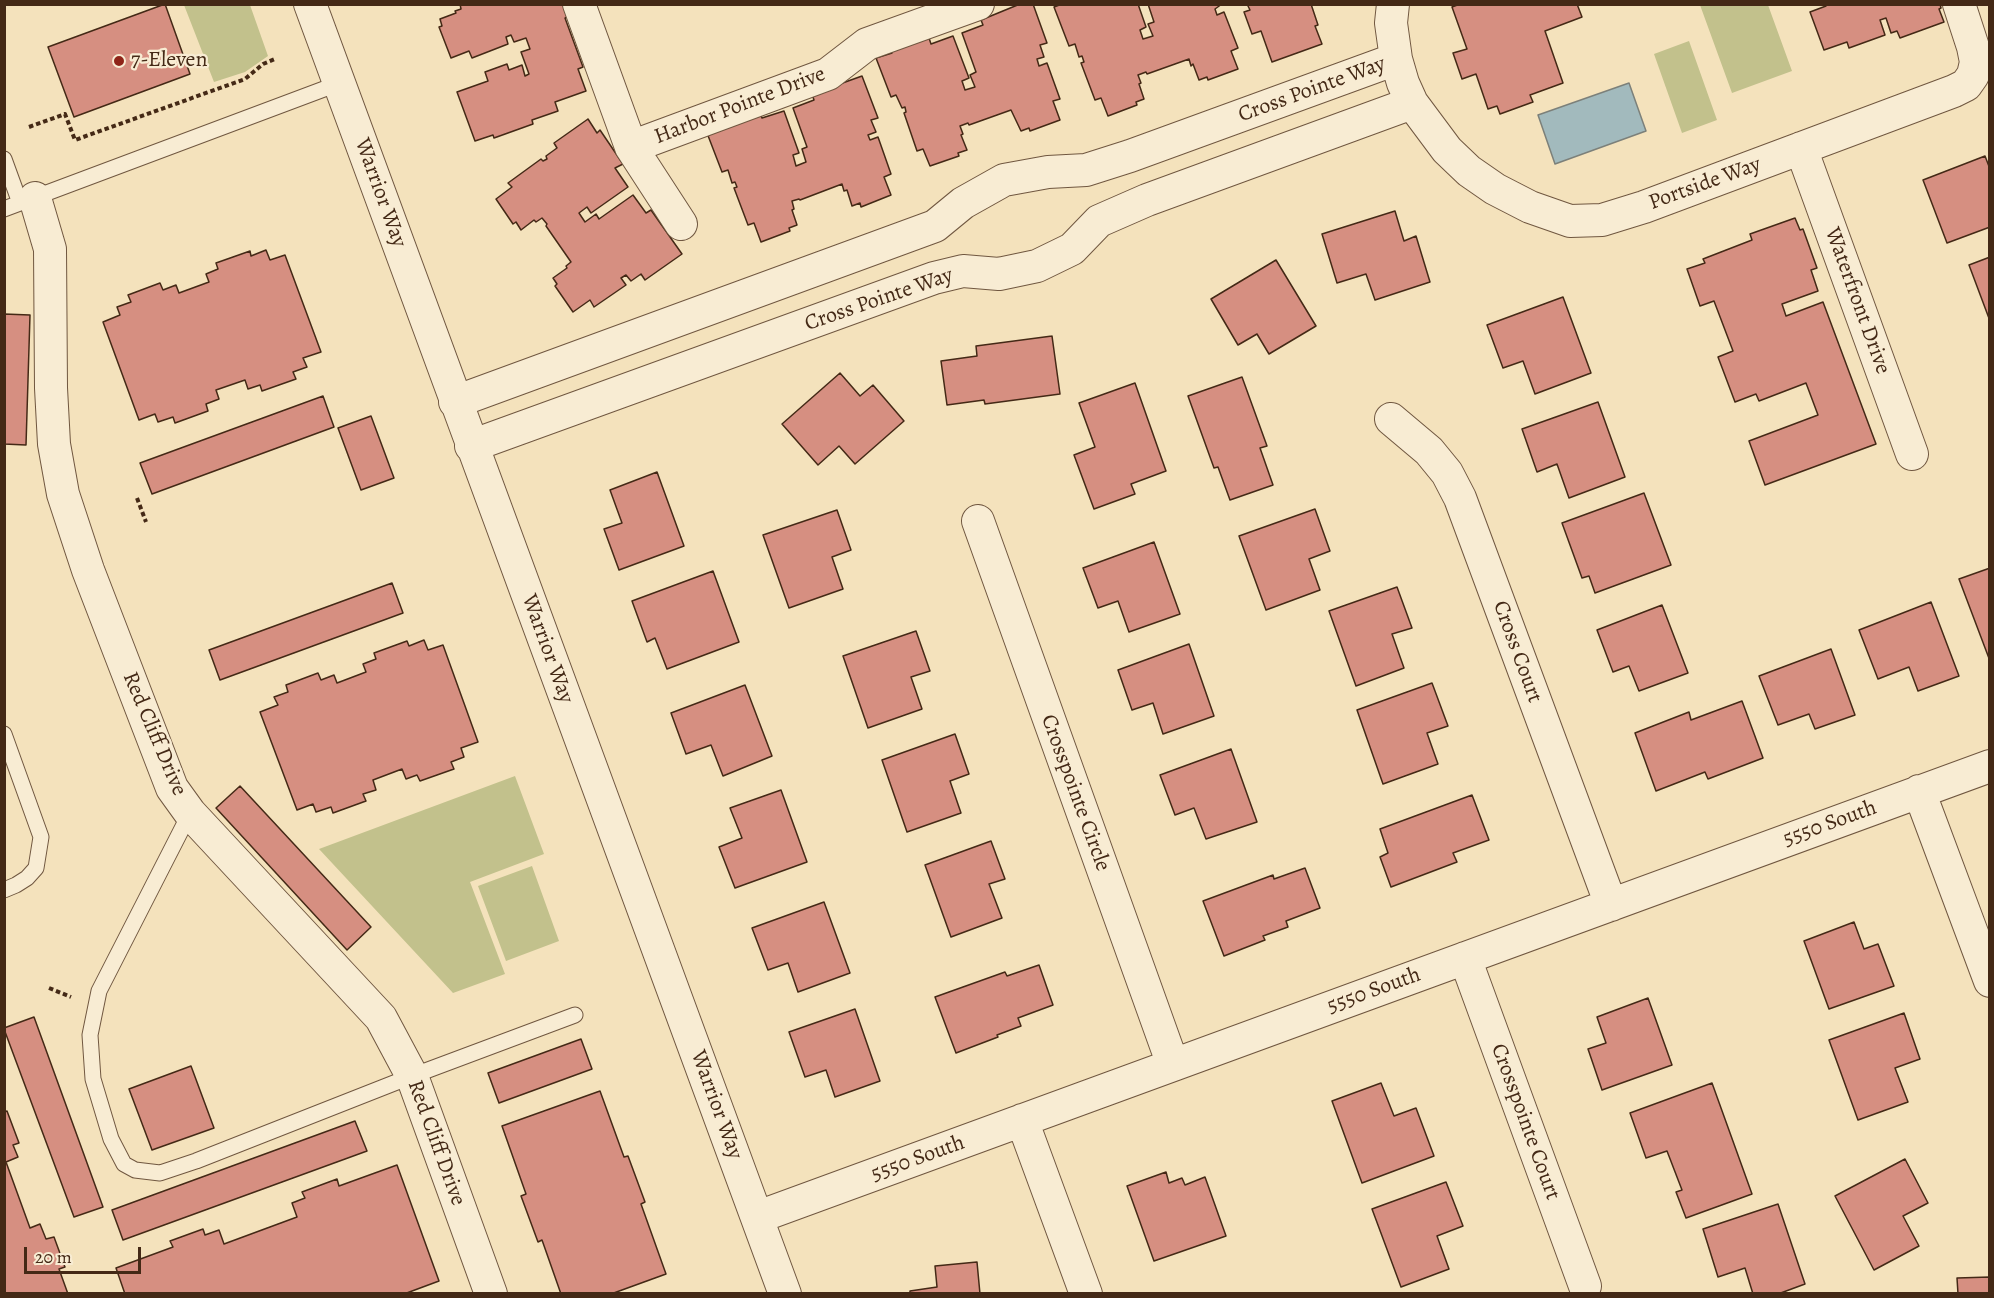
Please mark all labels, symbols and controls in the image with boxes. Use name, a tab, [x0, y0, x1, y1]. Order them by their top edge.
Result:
place label: 7-Eleven	[131, 48, 208, 74]
street label: Cross Pointe Way	[1235, 51, 1389, 129]
marker: 7-Eleven	[112, 54, 126, 68]
street label: Harbor Pointe Drive	[651, 61, 829, 151]
street label: Warrior Way	[348, 135, 412, 251]
street label: Portside Way	[1645, 152, 1765, 216]
street label: Waterfront Drive	[1818, 224, 1896, 378]
street label: Cross Pointe Way	[802, 262, 956, 338]
street label: Warrior Way	[515, 591, 579, 707]
street label: Cross Court	[1486, 597, 1548, 707]
street label: Red Cliff Drive	[116, 668, 192, 800]
street label: Crosspointe Circle	[1034, 711, 1116, 875]
street label: 5550 South	[1780, 795, 1880, 853]
street label: 5550 South	[1324, 962, 1424, 1020]
street label: Crosspointe Court	[1484, 1040, 1566, 1204]
street label: Warrior Way	[684, 1047, 748, 1163]
street label: Red Cliff Drive	[401, 1077, 471, 1209]
street label: 5550 South	[868, 1130, 968, 1188]
scale bar	[27, 1235, 144, 1273]
text: 20 m	[35, 1245, 72, 1269]

